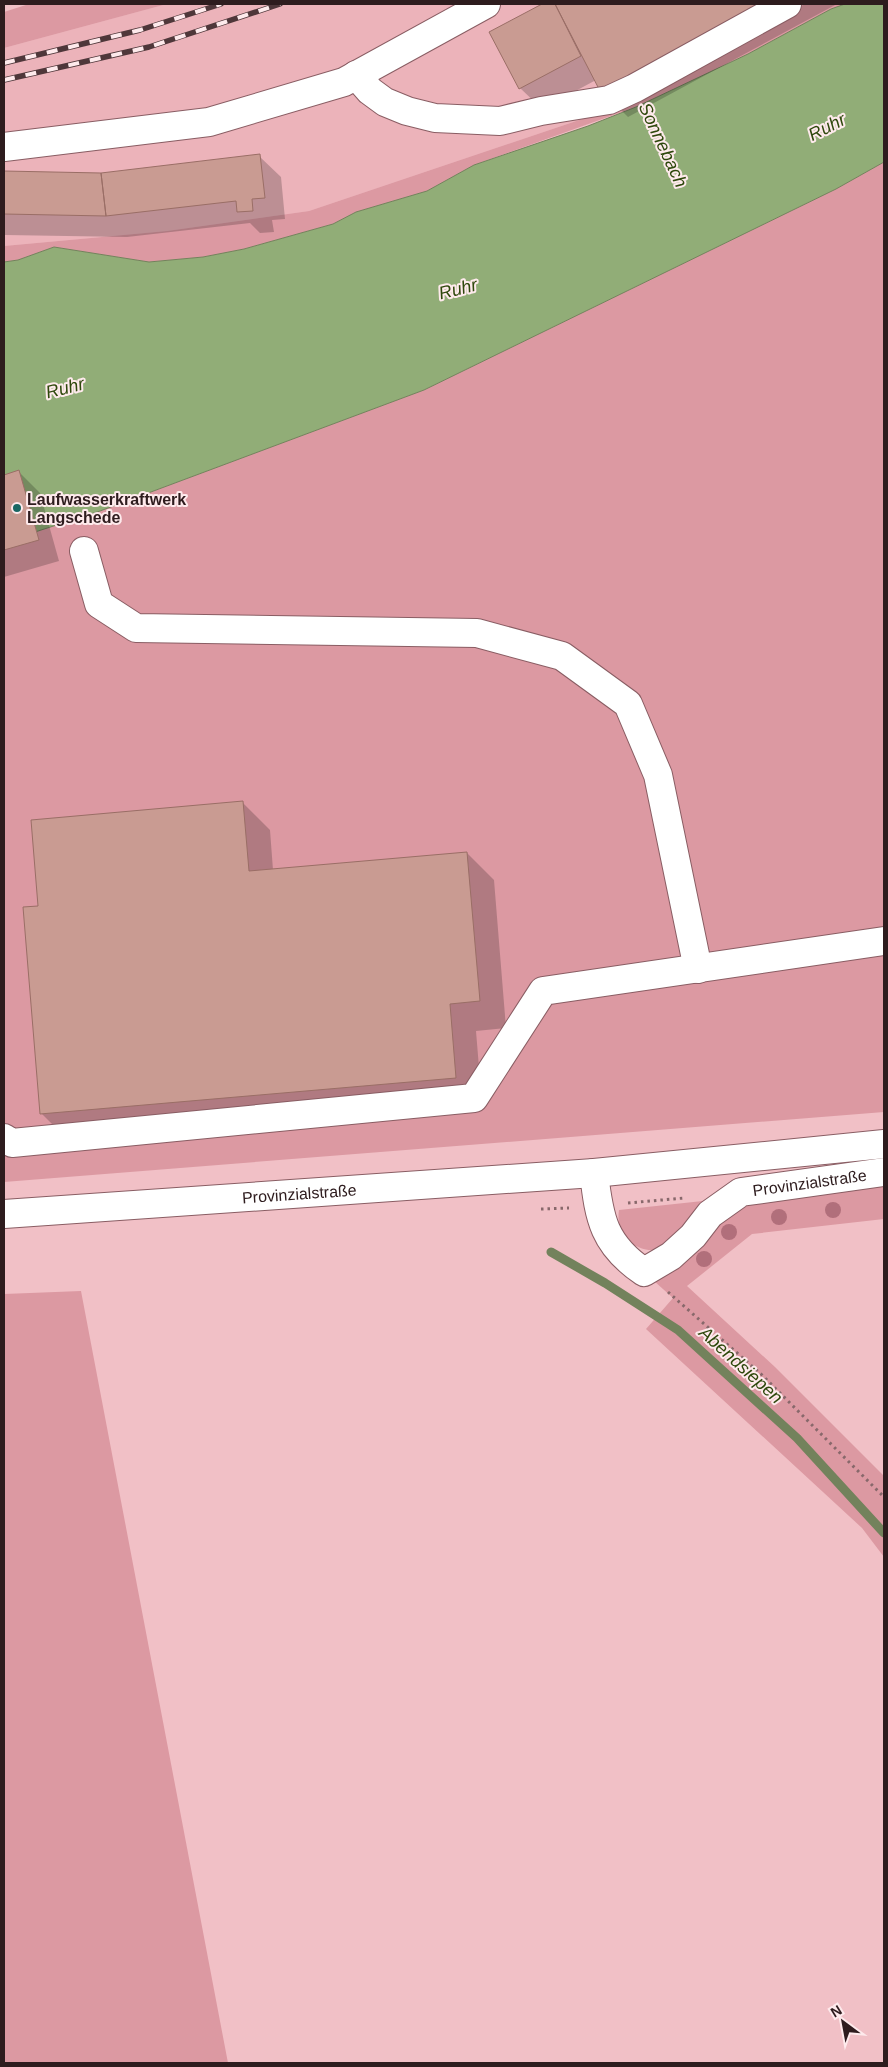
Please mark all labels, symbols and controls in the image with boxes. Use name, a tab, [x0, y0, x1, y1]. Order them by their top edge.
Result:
water label: Sonnebach	[635, 99, 691, 191]
water label: Ruhr	[805, 109, 850, 145]
water label: Ruhr	[437, 274, 480, 303]
water label: Ruhr	[44, 373, 87, 402]
place label: Laufwasserkraftwerk Langschede	[27, 491, 186, 526]
marker: Laufwasserkraftwerk Langschede	[11, 502, 23, 514]
street label: Provinzialstraße	[752, 1167, 868, 1199]
street label: Provinzialstraße	[241, 1182, 357, 1206]
water label: Abendsiepen	[695, 1322, 787, 1408]
north arrow	[818, 1997, 868, 2047]
text: N	[828, 2002, 845, 2020]

